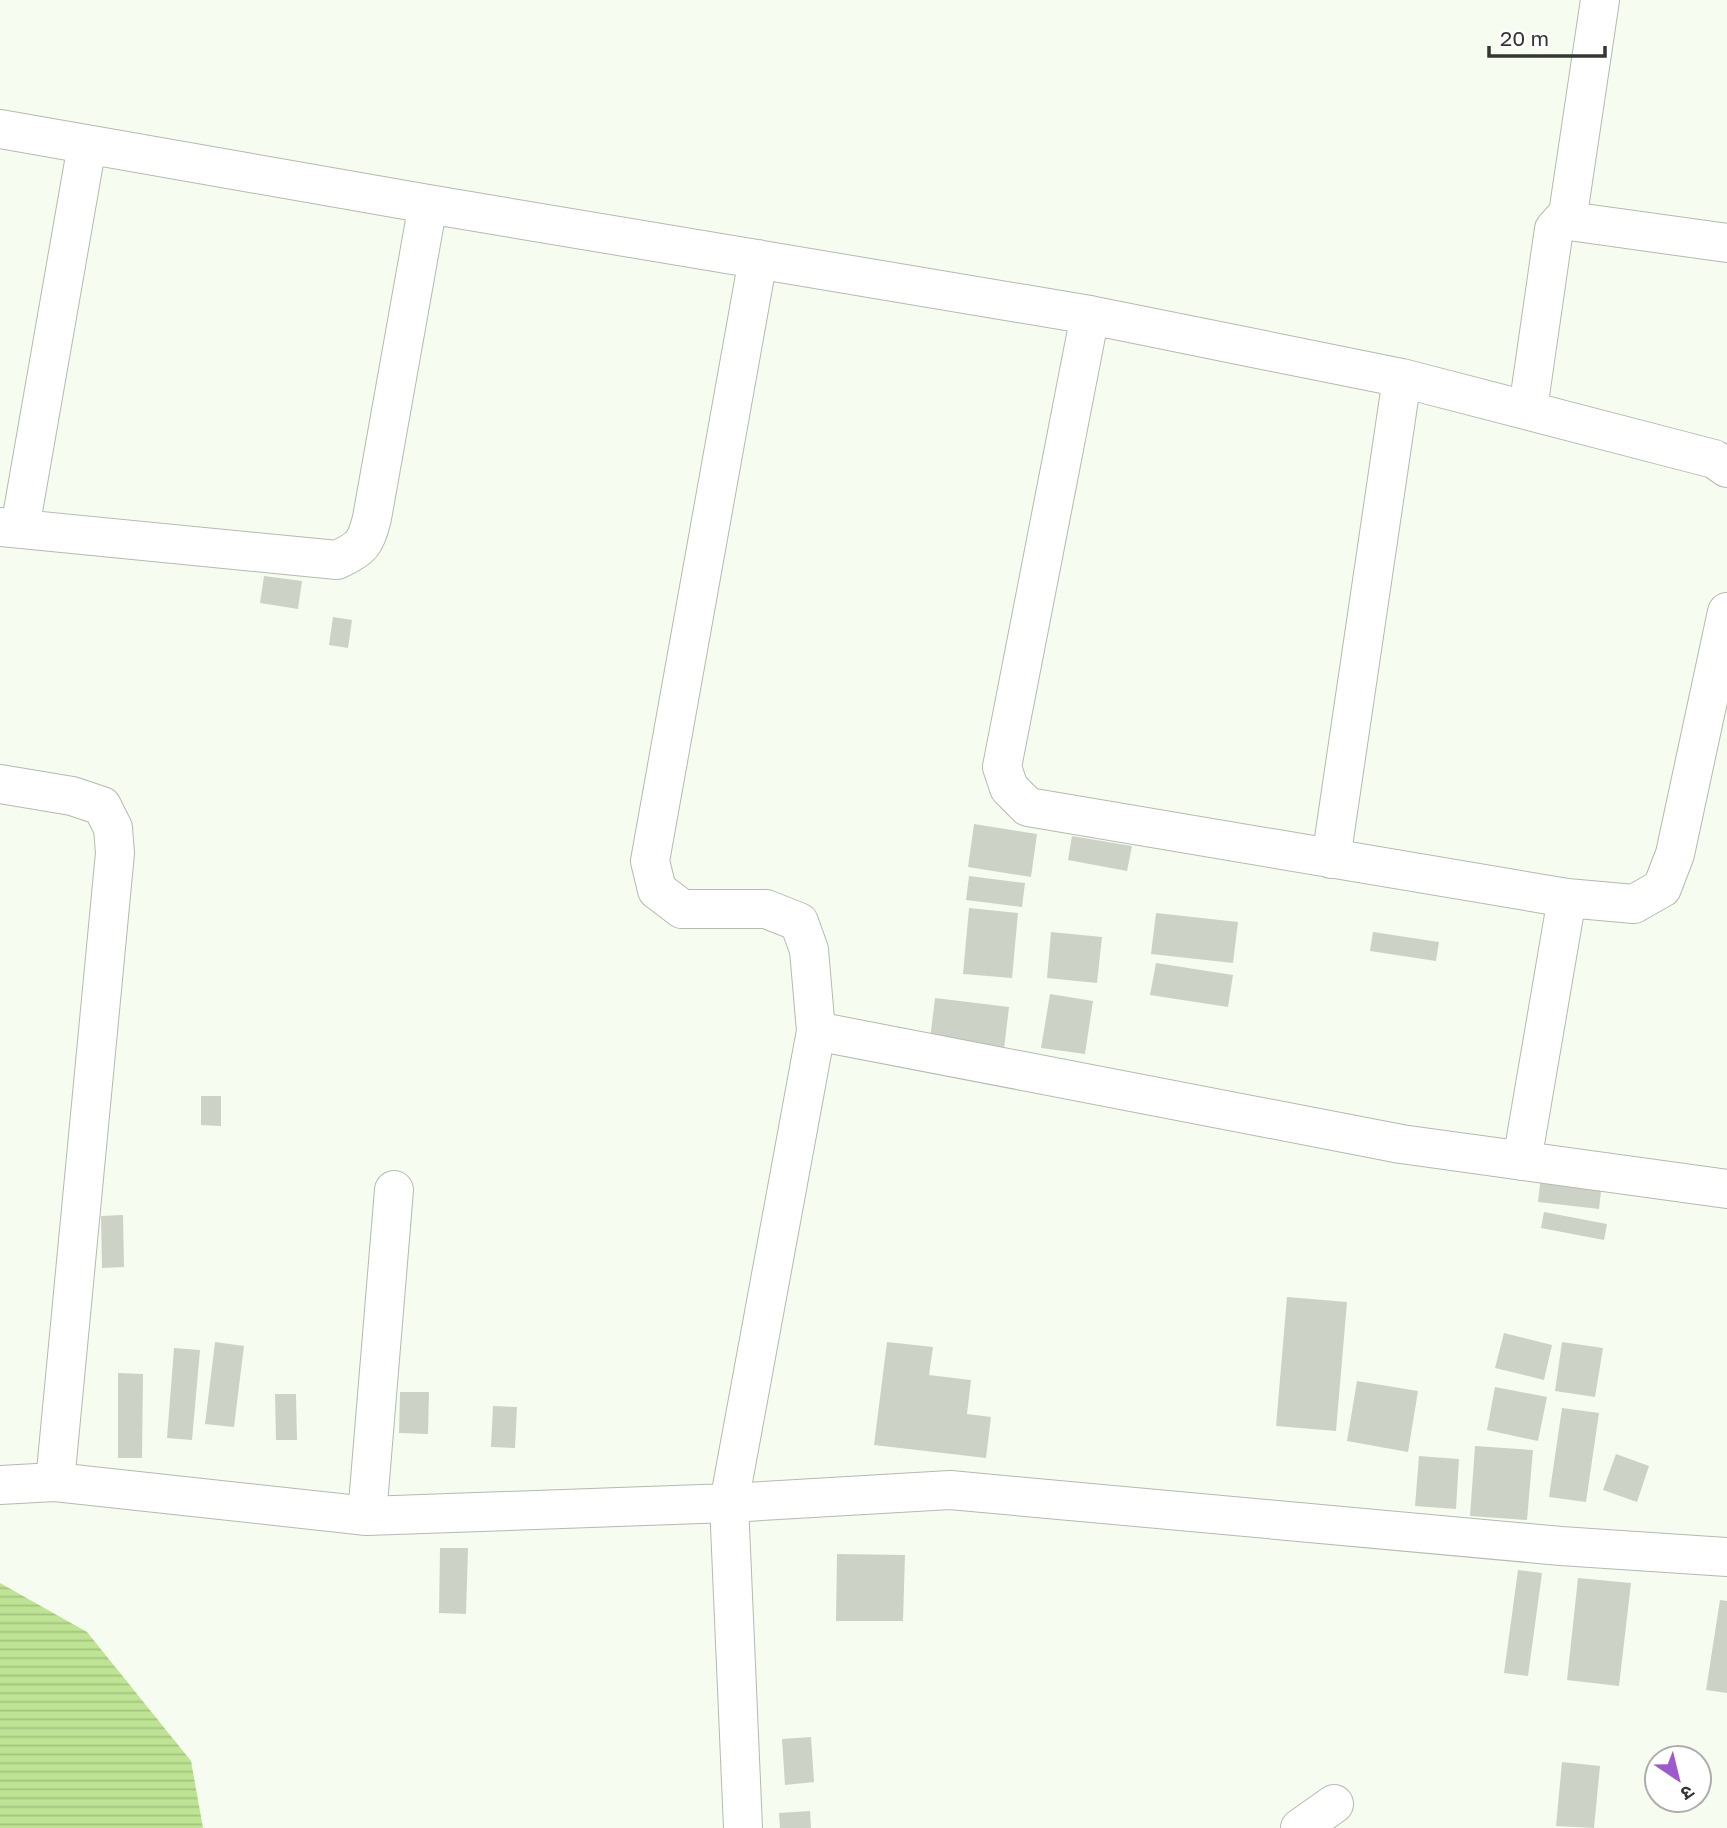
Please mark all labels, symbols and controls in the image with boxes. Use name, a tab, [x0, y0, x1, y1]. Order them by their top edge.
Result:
scale bar	[1489, 14, 1604, 58]
text: 20 m	[1500, 25, 1549, 51]
north arrow	[1643, 1744, 1713, 1814]
text: उ	[1676, 1781, 1699, 1806]

